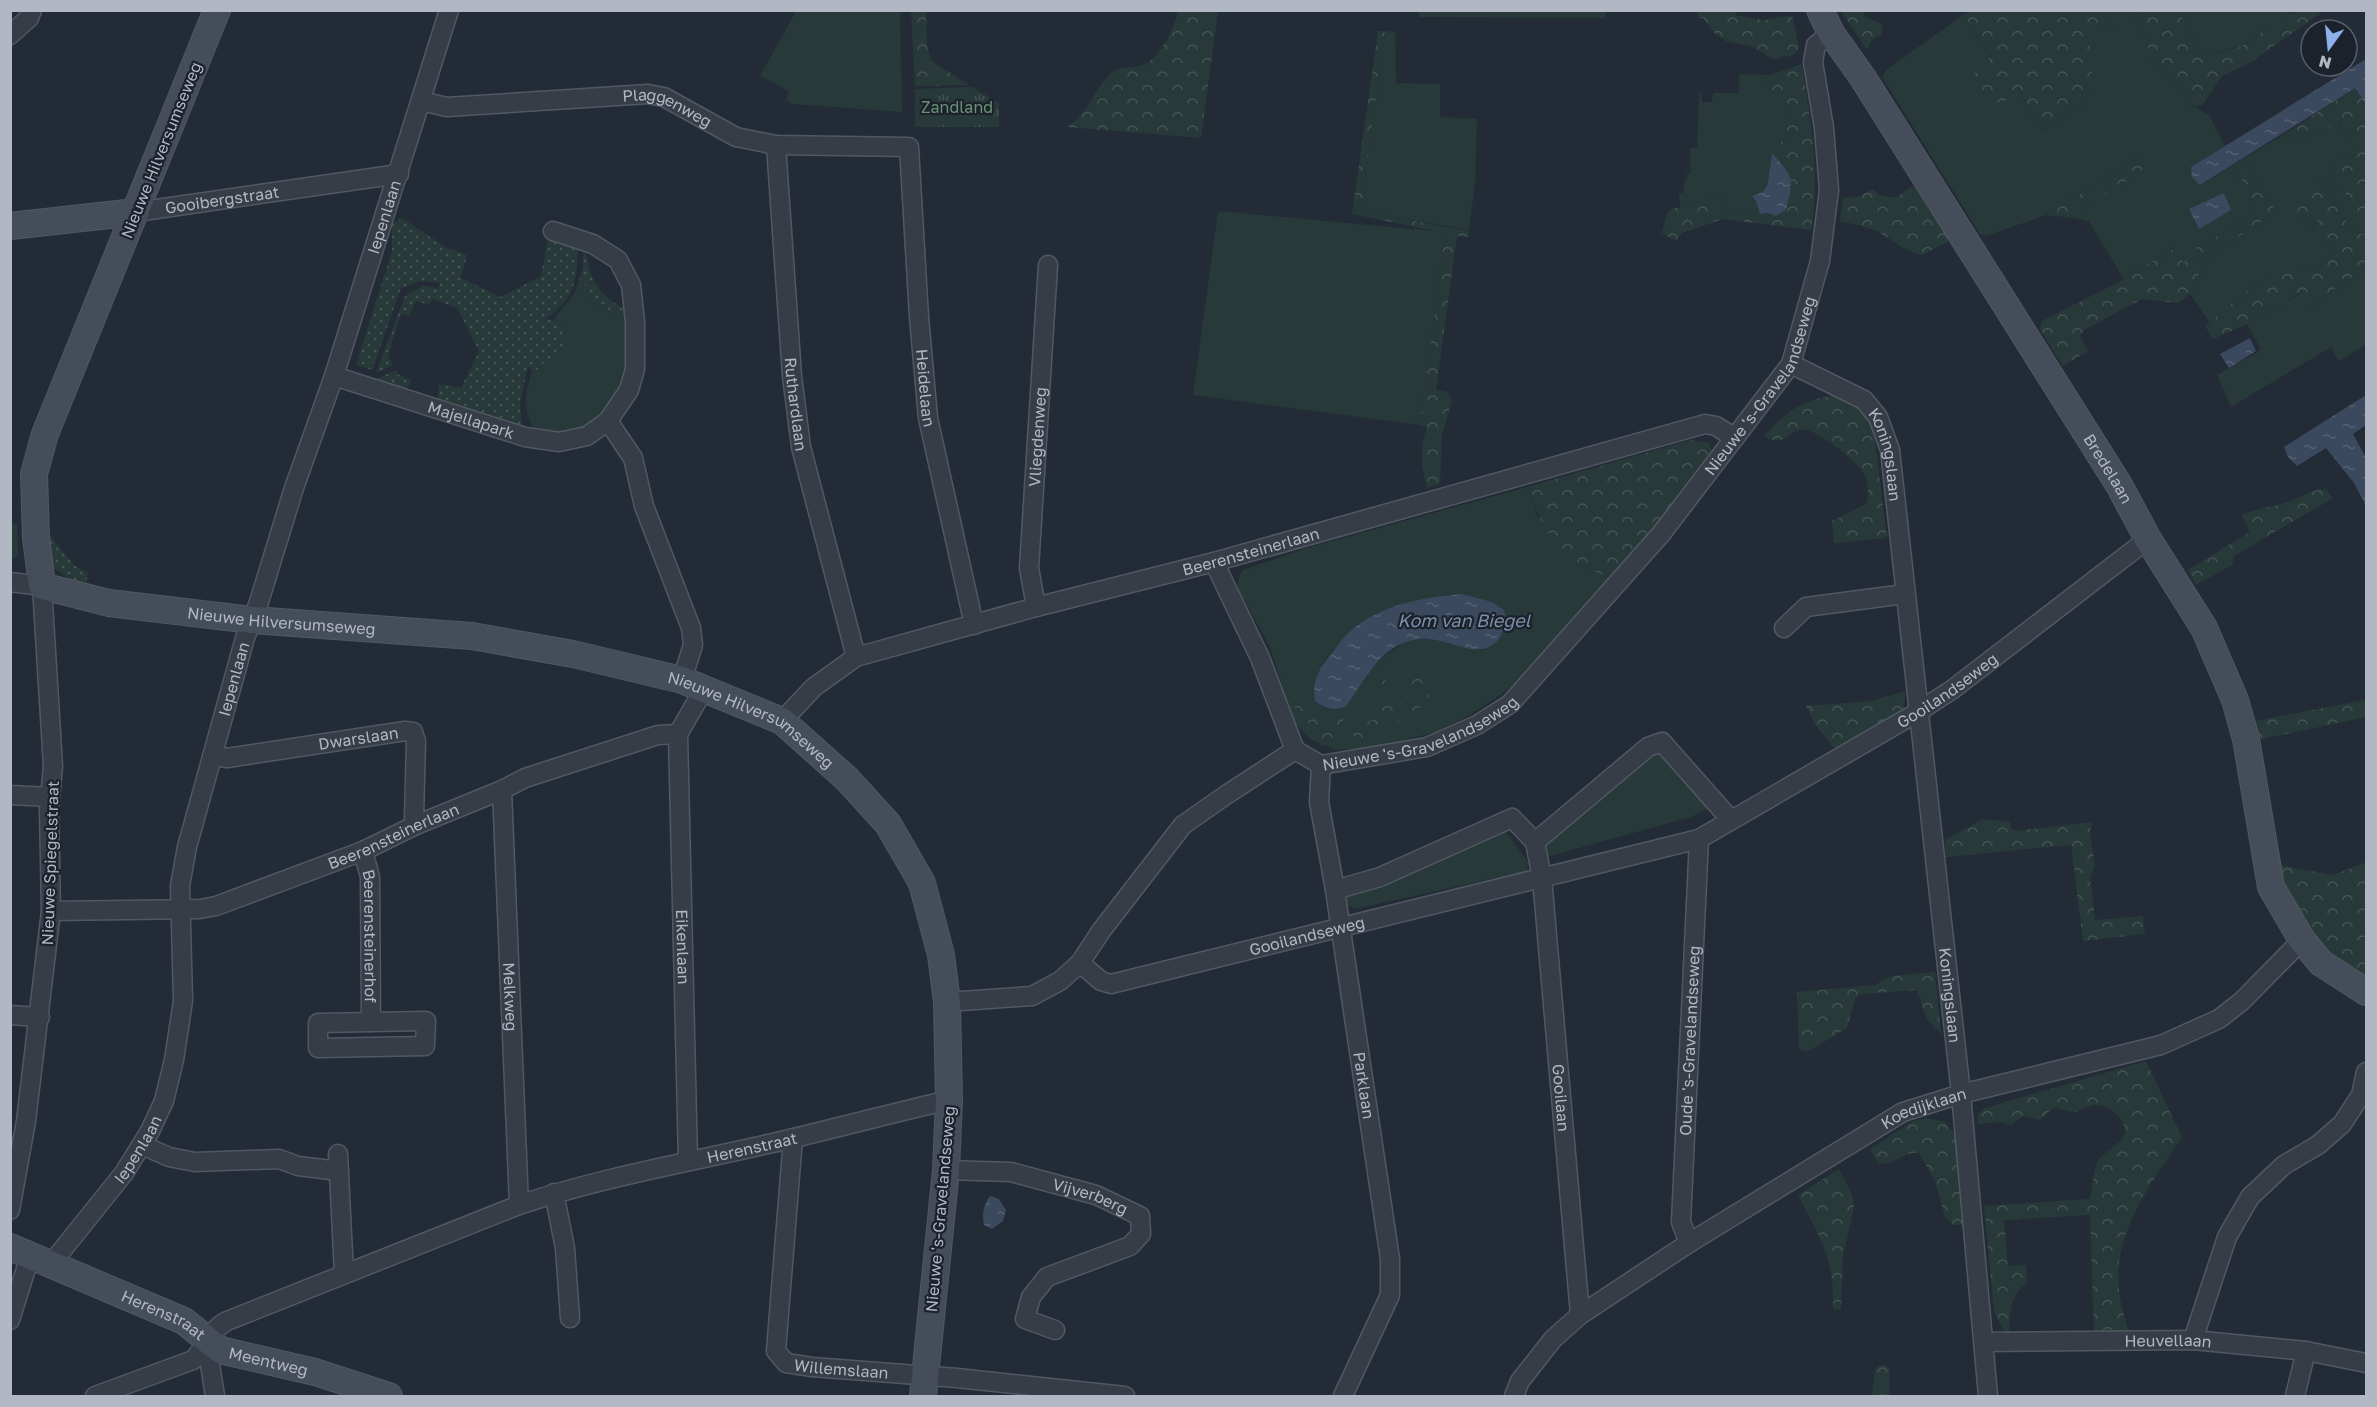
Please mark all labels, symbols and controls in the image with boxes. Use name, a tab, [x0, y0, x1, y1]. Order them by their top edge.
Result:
north arrow	[2299, 18, 2359, 78]
text: N	[2317, 51, 2334, 74]
street label: Nieuwe Hilversumseweg	[116, 59, 206, 241]
street label: Plaggenweg	[622, 84, 715, 132]
park label: Zandland	[921, 97, 993, 117]
street label: Iepenlaan	[363, 178, 405, 256]
street label: Gooibergstraat	[164, 181, 281, 218]
street label: Nieuwe 's-Gravelandseweg	[1700, 294, 1820, 479]
street label: Heidelaan	[912, 348, 940, 429]
street label: Ruthardlaan	[781, 357, 811, 452]
street label: Vliegdenweg	[1024, 386, 1050, 487]
street label: Majellapark	[425, 397, 517, 443]
street label: Koningslaan	[1864, 403, 1906, 502]
street label: Bredelaan	[2079, 430, 2137, 507]
street label: Beerensteinerlaan	[1180, 523, 1322, 580]
street label: Nieuwe Hilversumseweg	[186, 602, 376, 639]
water label: Kom van Biegel	[1397, 609, 1532, 631]
street label: Iepenlaan	[214, 640, 253, 719]
street label: Gooilandseweg	[1893, 649, 2001, 732]
street label: Nieuwe Hilversumseweg	[666, 667, 838, 773]
street label: Nieuwe 's-Gravelandseweg	[1321, 692, 1522, 775]
street label: Dwarslaan	[317, 722, 400, 754]
street label: Nieuwe Spiegelstraat	[37, 780, 63, 946]
street label: Beerensteinerlaan	[325, 799, 462, 873]
street label: Beerensteinerhof	[358, 867, 381, 1003]
street label: Eikenlaan	[672, 909, 694, 985]
street label: Gooilandseweg	[1247, 912, 1367, 960]
street label: Oude 's-Gravelandseweg	[1675, 945, 1704, 1136]
street label: Koningslaan	[1935, 946, 1965, 1044]
street label: Melkweg	[499, 962, 522, 1032]
street label: Parklaan	[1349, 1050, 1379, 1120]
street label: Gooilaan	[1548, 1063, 1574, 1132]
street label: Koedijklaan	[1877, 1083, 1968, 1133]
street label: Nieuwe 's-Gravelandseweg	[921, 1105, 959, 1313]
street label: Iepenlaan	[109, 1112, 166, 1188]
street label: Herenstraat	[705, 1128, 799, 1167]
street label: Vijverberg	[1051, 1174, 1131, 1219]
street label: Herenstraat	[118, 1286, 210, 1344]
street label: Heuvellaan	[2124, 1330, 2212, 1352]
street label: Meentweg	[227, 1342, 310, 1380]
street label: Willemslaan	[793, 1354, 889, 1383]

